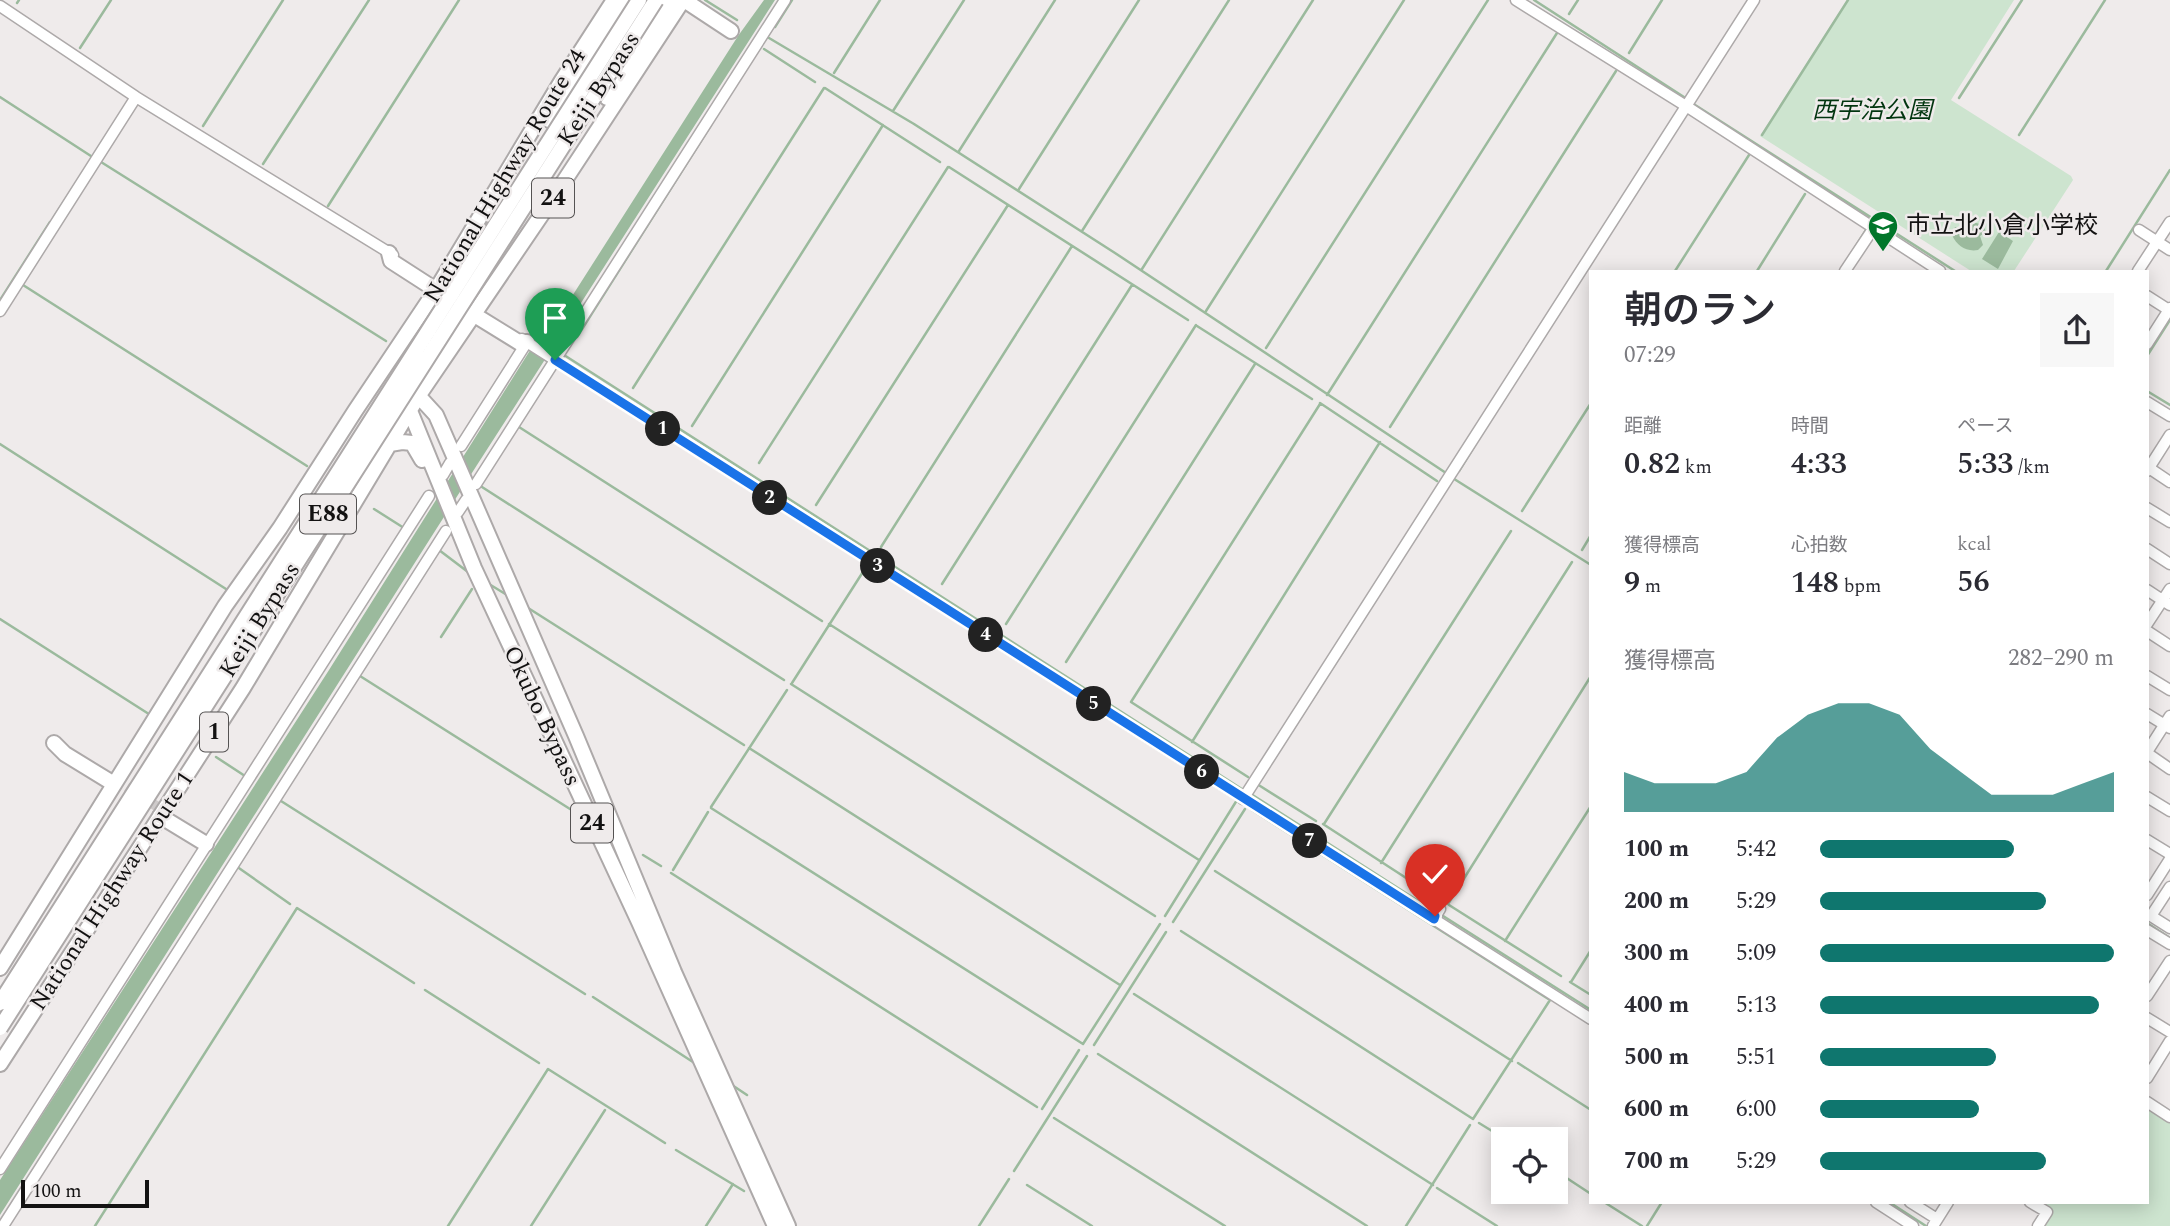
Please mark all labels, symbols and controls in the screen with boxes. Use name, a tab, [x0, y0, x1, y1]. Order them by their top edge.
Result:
street label: Keiji Bypass	[548, 25, 650, 153]
street label: National Highway Route 24	[418, 44, 592, 308]
park label: 西宇治公園	[1812, 93, 1935, 129]
road number: 24	[532, 178, 574, 218]
place label: 市立北小倉小学校	[1906, 208, 2098, 244]
school or university icon: 市立北小倉小学校	[1866, 209, 1900, 253]
text: 朝のラン	[1624, 283, 1776, 341]
pin	[525, 288, 585, 360]
button: share	[2040, 293, 2114, 367]
icon: arrive	[536, 299, 574, 337]
text: 07:29	[1624, 338, 1676, 373]
pin: 1	[646, 412, 680, 446]
text: 距離	[1624, 412, 1662, 441]
text: 時間	[1791, 412, 1829, 441]
text: ペース	[1957, 412, 2013, 441]
text: 1	[657, 414, 668, 443]
text: 0.82	[1624, 441, 1680, 487]
text: 4:33	[1791, 441, 1847, 487]
text: 5:33	[1957, 441, 2013, 487]
text: km	[1680, 453, 1712, 482]
text: /km	[2013, 453, 2050, 482]
pin: 2	[752, 480, 788, 516]
text: 2	[764, 483, 775, 512]
road number: E88	[300, 494, 356, 534]
text: kcal	[1957, 530, 1991, 559]
text: 獲得標高	[1624, 531, 1700, 560]
text: 心拍数	[1791, 531, 1848, 560]
pin: 3	[860, 548, 896, 584]
text: 3	[872, 551, 883, 580]
street label: Keiji Bypass	[210, 555, 310, 685]
text: 56	[1957, 559, 1990, 605]
text: 9	[1624, 560, 1640, 606]
text: 148	[1791, 560, 1839, 606]
text: m	[1640, 572, 1661, 601]
text: bpm	[1839, 572, 1881, 601]
pin: 4	[968, 618, 1004, 652]
text: 4	[980, 620, 991, 649]
street label: Okubo Bypass	[494, 640, 590, 792]
text: 282–290 m	[2008, 641, 2114, 676]
text: 獲得標高	[1624, 644, 1716, 679]
pin: 5	[1076, 686, 1112, 722]
text: 5	[1088, 689, 1099, 718]
road number: 1	[200, 712, 228, 752]
pin: 6	[1184, 754, 1220, 790]
text: 6	[1196, 757, 1207, 786]
street label: National Highway Route 1	[21, 764, 203, 1018]
road number: 24	[571, 804, 613, 842]
pin: 7	[1292, 824, 1328, 858]
text: 7	[1304, 826, 1315, 855]
text: 100 m	[1624, 832, 1689, 867]
text: 5:42	[1736, 832, 1776, 867]
pin	[1405, 844, 1465, 916]
icon: check	[1416, 855, 1454, 893]
text: 200 m	[1624, 884, 1689, 919]
text: 5:29	[1736, 884, 1776, 919]
text: 300 m	[1624, 936, 1689, 971]
text: 5:09	[1736, 936, 1776, 971]
text: 400 m	[1624, 988, 1689, 1023]
text: 5:13	[1736, 988, 1776, 1023]
text: 500 m	[1624, 1040, 1689, 1075]
text: 5:51	[1736, 1040, 1776, 1075]
text: 600 m	[1624, 1092, 1689, 1127]
text: 6:00	[1736, 1092, 1776, 1127]
map controls	[1491, 1127, 1568, 1204]
button: locate	[1491, 1127, 1568, 1204]
text: 700 m	[1624, 1144, 1689, 1179]
text: 5:29	[1736, 1144, 1776, 1179]
scale bar	[21, 1177, 149, 1209]
text: 100 m	[32, 1177, 82, 1206]

